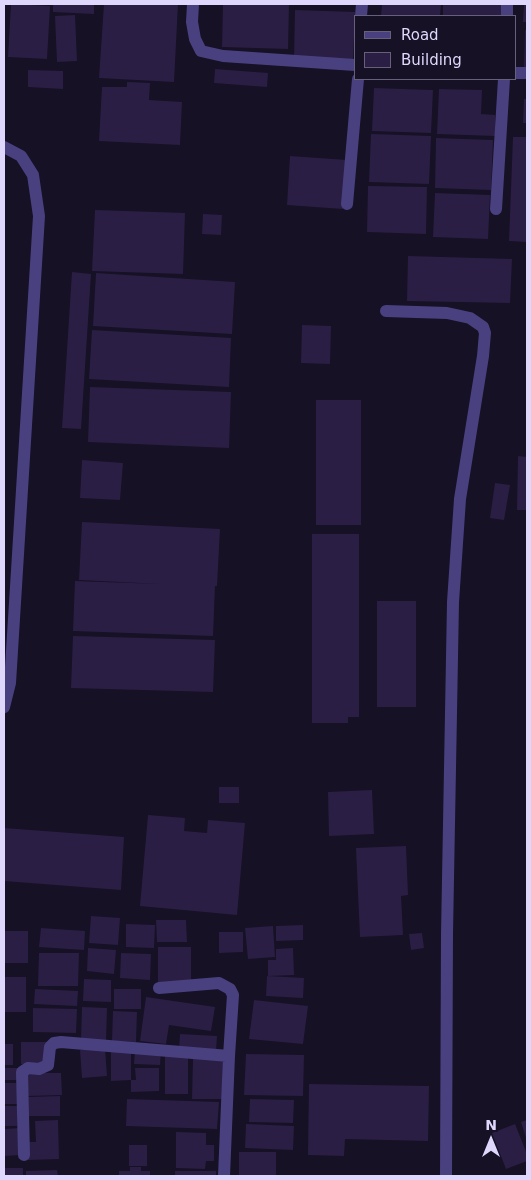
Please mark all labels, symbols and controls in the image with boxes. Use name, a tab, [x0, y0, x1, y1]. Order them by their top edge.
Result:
legend	[354, 15, 516, 80]
text: Road	[401, 26, 439, 44]
text: Building	[401, 51, 462, 69]
north arrow	[466, 1115, 516, 1165]
text: N	[485, 1117, 497, 1133]

